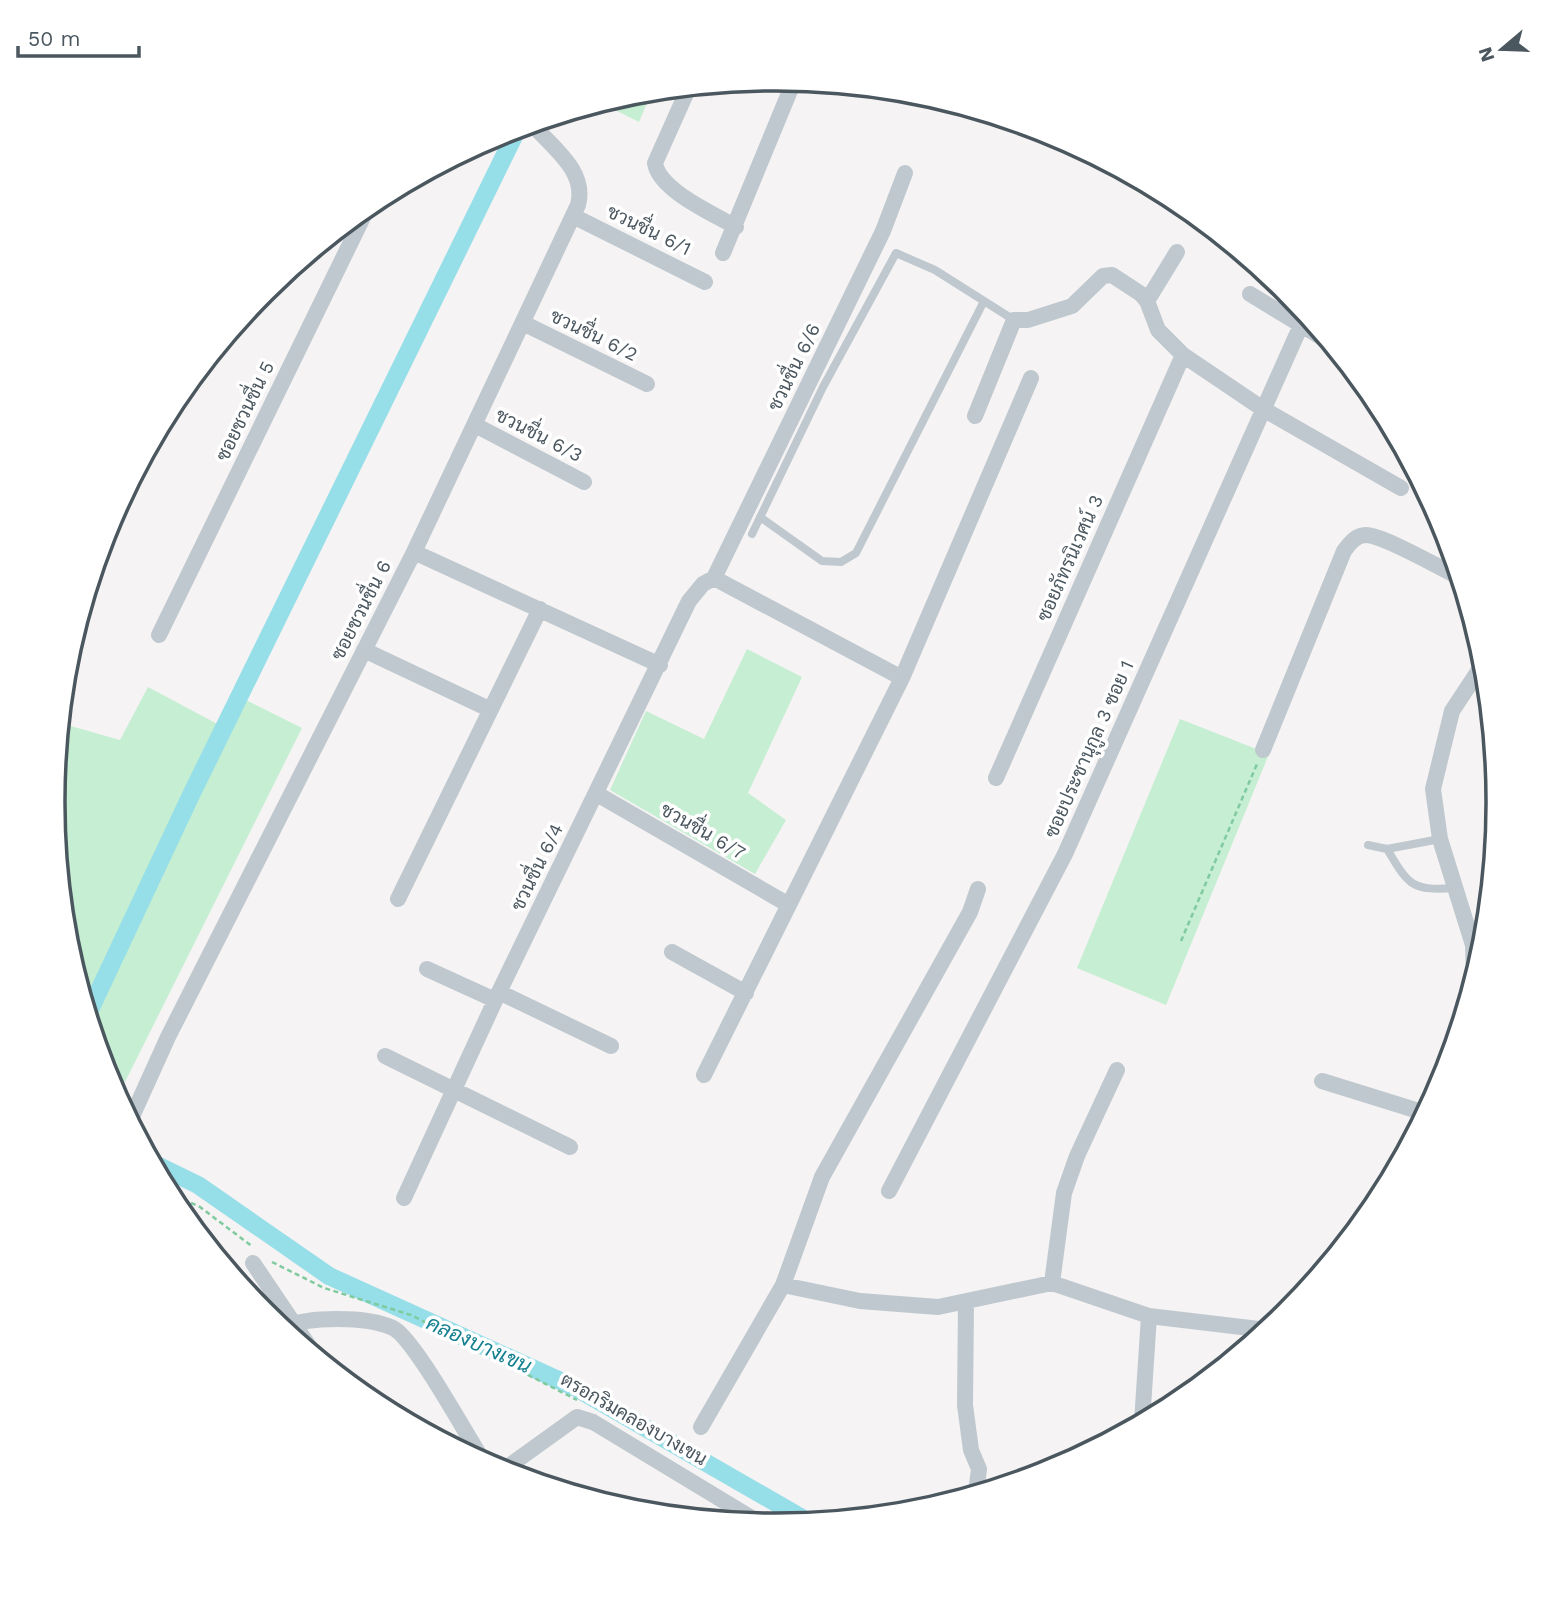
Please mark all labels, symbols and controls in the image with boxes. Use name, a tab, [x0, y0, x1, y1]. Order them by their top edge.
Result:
scale bar	[18, 14, 138, 58]
north arrow	[1467, 14, 1537, 84]
text: 50 m	[28, 26, 80, 51]
text: N	[1473, 44, 1500, 65]
street label: ชวนชื่น 6/1	[603, 194, 697, 260]
street label: ชวนชื่น 6/2	[547, 299, 644, 366]
street label: ชวนชื่น 6/6	[758, 317, 825, 415]
street label: ซอยชวนชื่น 5	[206, 355, 279, 465]
street label: ชวนชื่น 6/3	[492, 398, 589, 467]
street label: ซอยภัทรนิเวศน์ 3	[1031, 491, 1108, 625]
street label: ซอยชวนชื่น 6	[321, 554, 396, 664]
street label: ซอยประชานุกูล 3 ซอย 1	[1040, 657, 1140, 842]
street label: ชวนชื่น 6/7	[657, 792, 752, 864]
street label: ชวนชื่น 6/4	[501, 817, 568, 914]
water label: คลองบางเขน	[423, 1310, 536, 1379]
street label: ตรอกริมคลองบางเขน	[557, 1368, 711, 1470]

